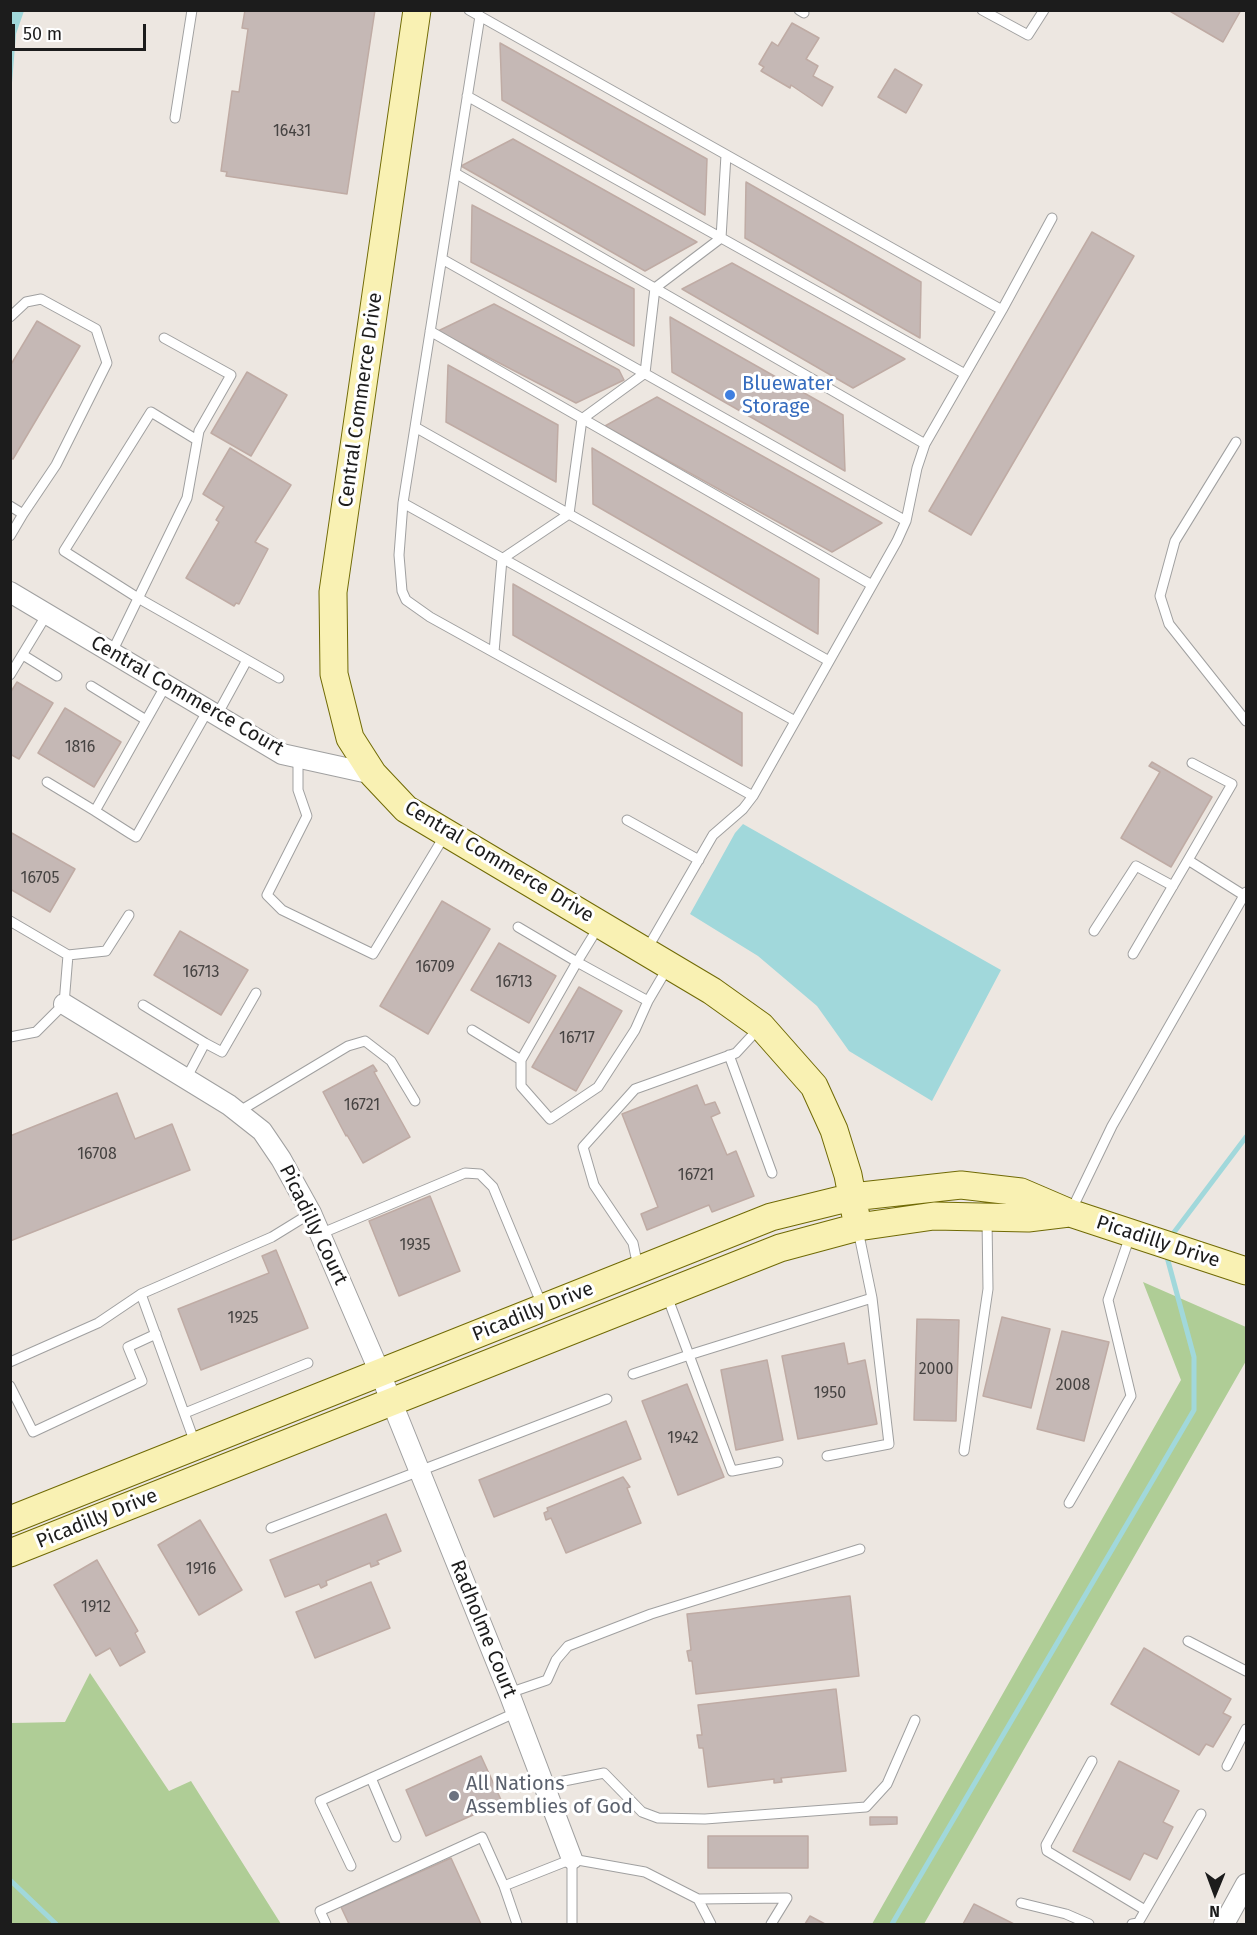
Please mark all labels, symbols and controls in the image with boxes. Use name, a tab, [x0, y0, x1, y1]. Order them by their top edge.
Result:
scale bar	[15, 12, 148, 50]
text: 50 m	[23, 23, 62, 45]
house number: 16431	[273, 122, 311, 142]
street label: Central Commerce Drive	[334, 291, 388, 509]
place label: Bluewater Storage	[742, 372, 833, 419]
marker: Bluewater Storage	[723, 388, 737, 402]
street label: Central Commerce Court	[86, 631, 288, 761]
house number: 1816	[65, 738, 95, 758]
street label: Central Commerce Drive	[400, 796, 598, 928]
house number: 16705	[21, 869, 59, 889]
house number: 16709	[415, 958, 455, 978]
house number: 16713	[183, 963, 219, 983]
house number: 16713	[496, 973, 532, 993]
house number: 16717	[559, 1029, 595, 1049]
house number: 16721	[344, 1096, 380, 1116]
house number: 16708	[77, 1145, 117, 1165]
street label: Picadilly Court	[274, 1161, 352, 1289]
house number: 16721	[678, 1166, 714, 1186]
street label: Picadilly Drive	[1093, 1211, 1223, 1273]
house number: 1935	[399, 1236, 431, 1256]
street label: Picadilly Drive	[469, 1277, 597, 1347]
house number: 1925	[228, 1309, 258, 1329]
house number: 2000	[919, 1360, 953, 1380]
house number: 2008	[1056, 1376, 1090, 1396]
house number: 1950	[814, 1384, 846, 1404]
house number: 1942	[667, 1429, 699, 1449]
street label: Picadilly Drive	[33, 1484, 161, 1554]
street label: Radholme Court	[444, 1557, 522, 1701]
house number: 1916	[186, 1560, 216, 1580]
house number: 1912	[81, 1598, 111, 1618]
place label: All Nations Assemblies of God	[466, 1772, 633, 1819]
marker: All Nations Assemblies of God	[447, 1789, 461, 1803]
north arrow	[1185, 1863, 1245, 1923]
text: N	[1209, 1902, 1220, 1921]

